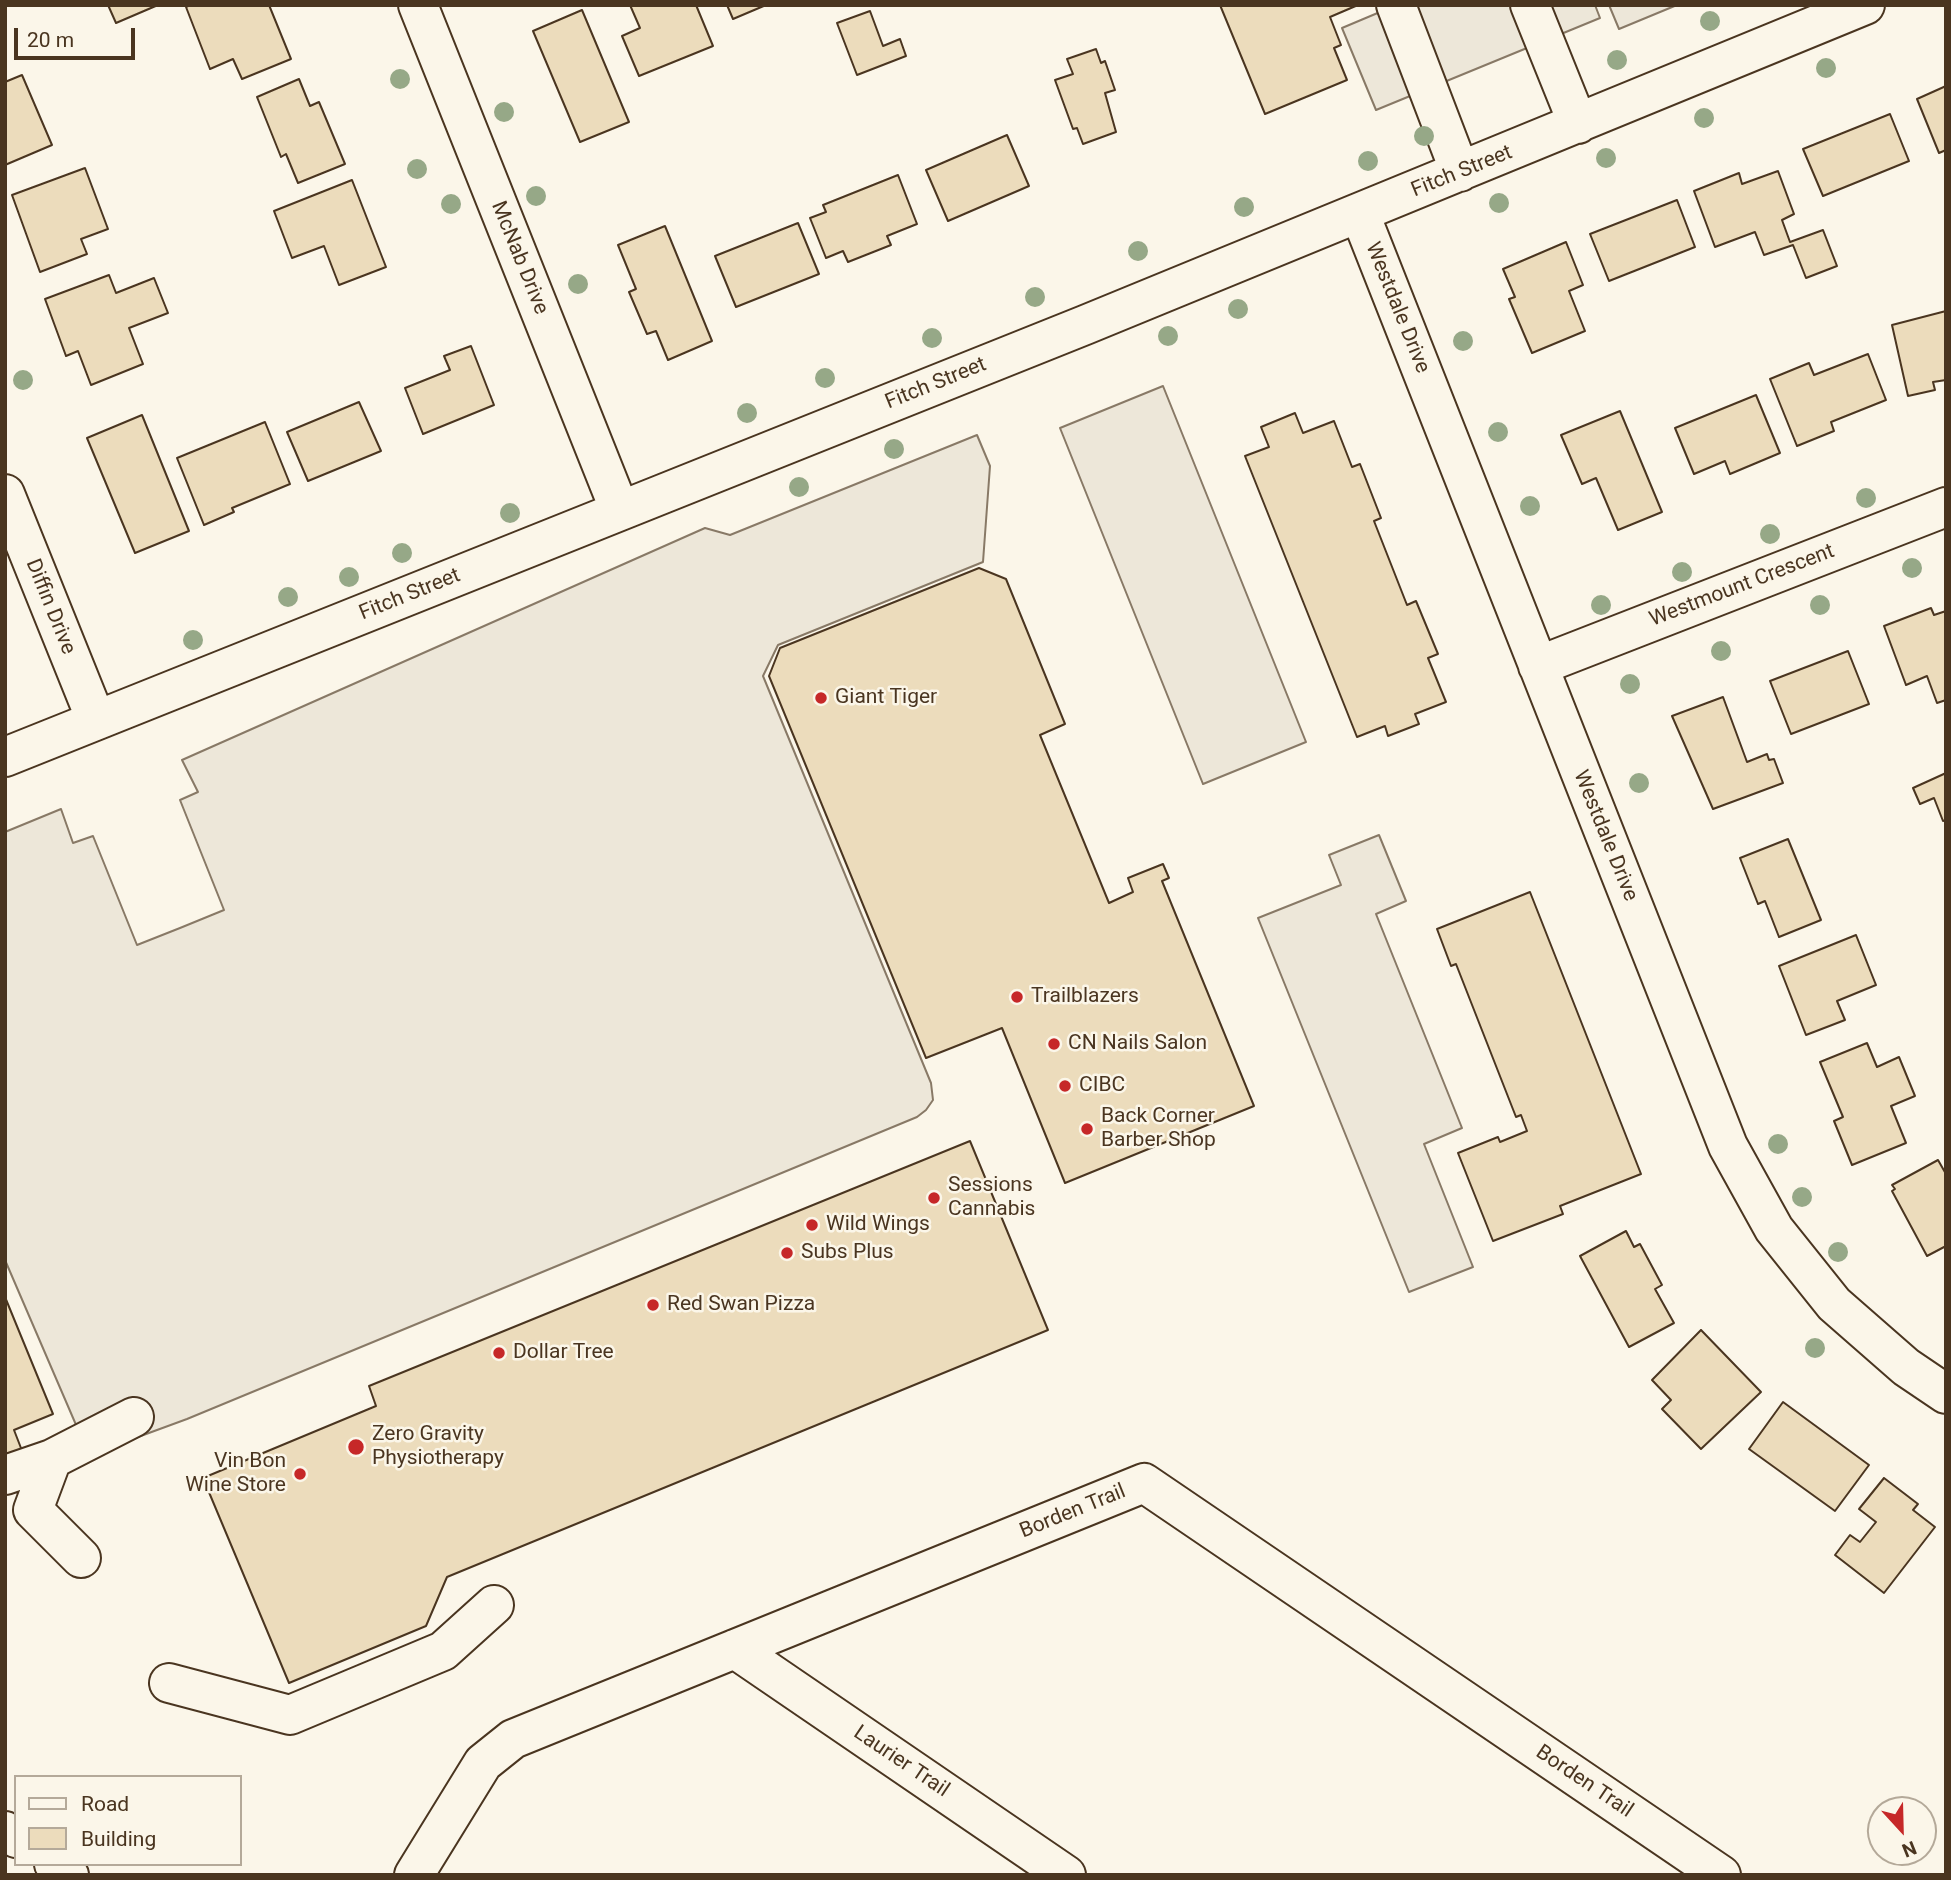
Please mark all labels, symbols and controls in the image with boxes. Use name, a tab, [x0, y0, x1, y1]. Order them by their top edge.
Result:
scale bar	[18, 14, 138, 58]
text: 20 m	[27, 28, 74, 52]
street label: Fitch Street	[1408, 140, 1516, 204]
street label: McNab Drive	[485, 198, 553, 318]
street label: Westdale Drive	[1359, 239, 1435, 377]
street label: Fitch Street	[882, 352, 990, 416]
street label: Westmount Crescent	[1646, 539, 1838, 633]
street label: Diffin Drive	[19, 556, 81, 658]
street label: Fitch Street	[356, 563, 464, 627]
place label: Giant Tiger	[835, 685, 937, 711]
marker: Giant Tiger	[813, 690, 829, 706]
street label: Westdale Drive	[1567, 767, 1643, 905]
place label: Trailblazers	[1031, 984, 1139, 1010]
marker: Trailblazers	[1009, 989, 1025, 1005]
place label: CN Nails Salon	[1068, 1031, 1207, 1057]
marker: CN Nails Salon	[1046, 1036, 1062, 1052]
place label: CIBC	[1079, 1073, 1125, 1099]
marker: CIBC	[1057, 1078, 1073, 1094]
place label: Back Corner Barber Shop	[1101, 1104, 1216, 1154]
marker: Back Corner Barber Shop	[1079, 1121, 1095, 1137]
place label: Sessions Cannabis	[948, 1173, 1035, 1223]
marker: Sessions Cannabis	[926, 1190, 942, 1206]
place label: Wild Wings	[826, 1212, 930, 1238]
marker: Wild Wings	[804, 1217, 820, 1233]
place label: Subs Plus	[801, 1240, 894, 1266]
marker: Subs Plus	[779, 1245, 795, 1261]
place label: Red Swan Pizza	[667, 1292, 815, 1318]
marker: Red Swan Pizza	[645, 1297, 661, 1313]
place label: Dollar Tree	[513, 1340, 614, 1366]
marker: Dollar Tree	[491, 1345, 507, 1361]
place label: Zero Gravity Physiotherapy	[372, 1422, 504, 1472]
marker: Zero Gravity Physiotherapy	[346, 1437, 366, 1457]
place label: Vin Bon Wine Store	[185, 1449, 286, 1499]
marker: Vin Bon Wine Store	[292, 1466, 308, 1482]
street label: Borden Trail	[1016, 1479, 1130, 1545]
street label: Laurier Trail	[848, 1721, 954, 1803]
street label: Borden Trail	[1531, 1740, 1637, 1824]
legend	[14, 1775, 242, 1866]
text: Road	[81, 1792, 129, 1816]
north arrow	[1867, 1796, 1937, 1866]
text: Building	[81, 1827, 156, 1851]
text: N	[1899, 1836, 1920, 1862]

